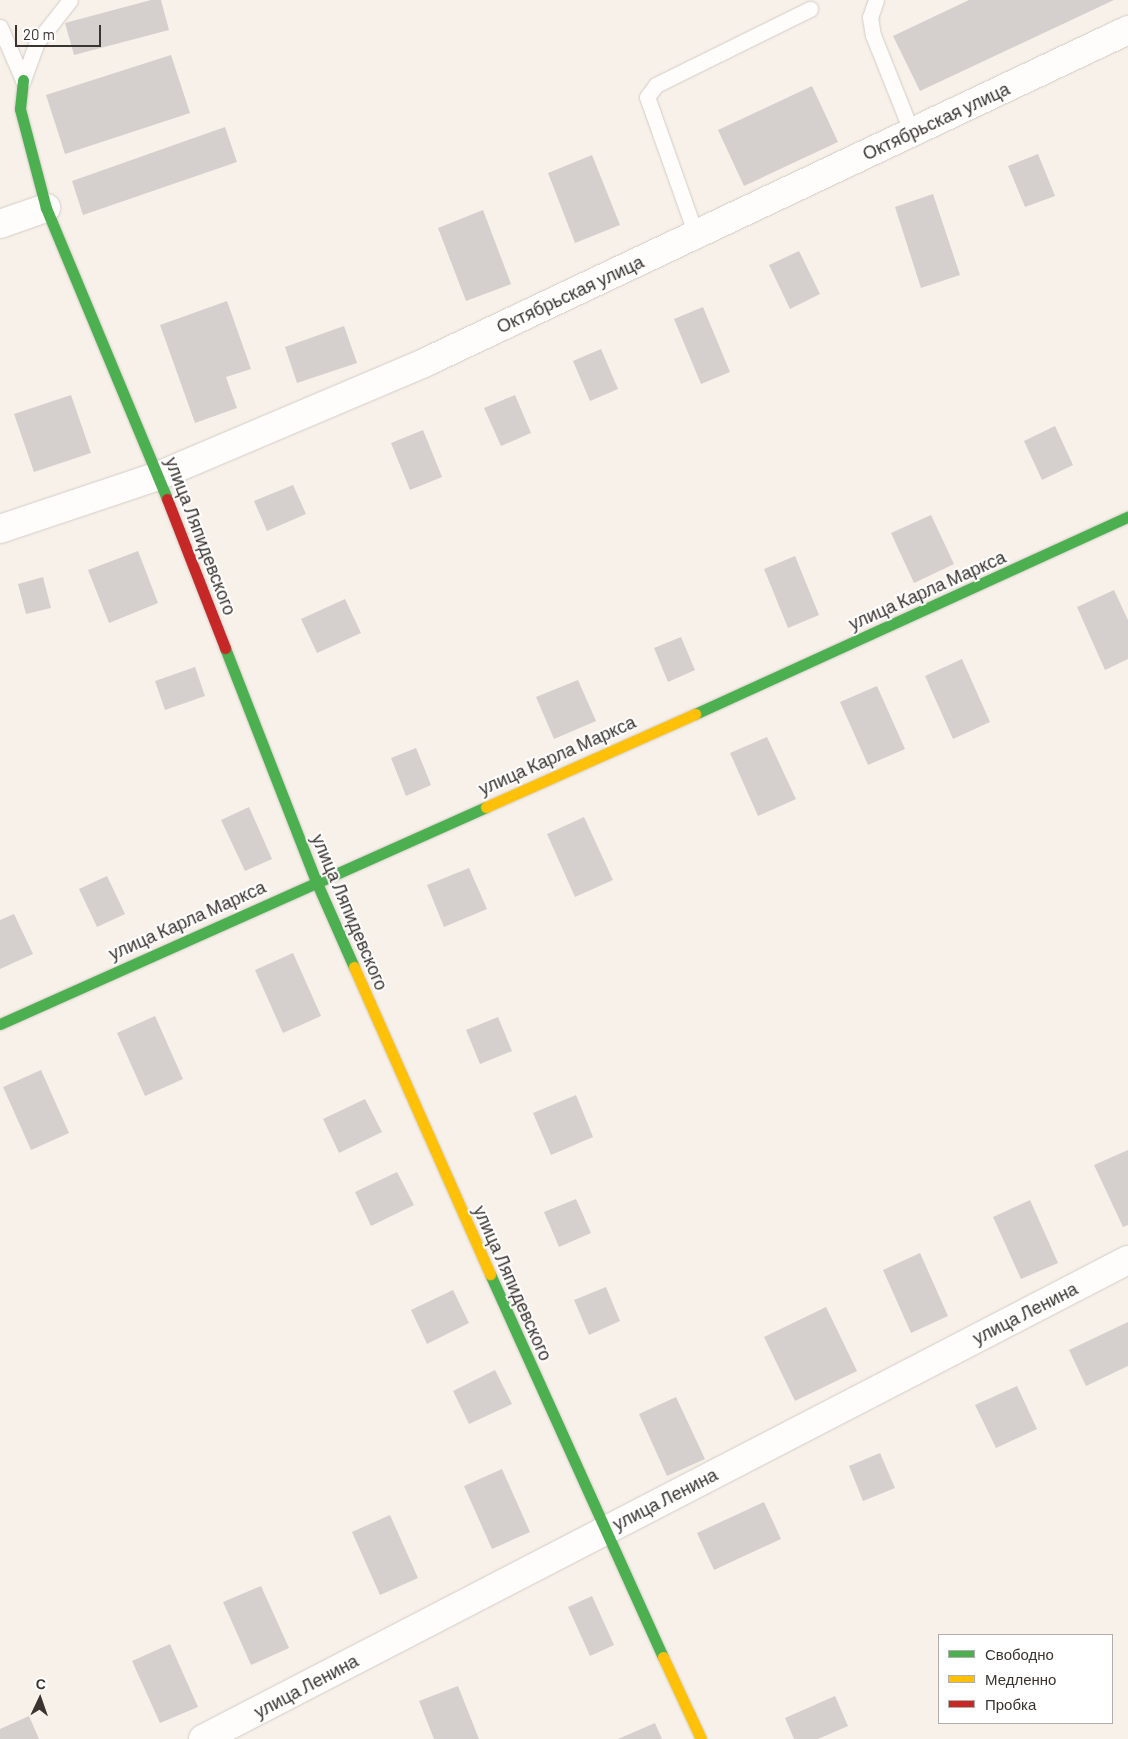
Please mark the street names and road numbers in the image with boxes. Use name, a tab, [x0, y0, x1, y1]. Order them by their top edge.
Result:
street label: Октябрьская улица	[859, 77, 1013, 165]
street label: Октябрьская улица	[493, 250, 647, 338]
street label: улица Ляпидевского	[161, 454, 241, 618]
street label: улица Карла Маркса	[845, 546, 1009, 634]
street label: улица Карла Маркса	[475, 711, 639, 799]
street label: улица Ляпидевского	[307, 831, 393, 993]
street label: улица Карла Маркса	[105, 876, 269, 964]
street label: улица Ляпидевского	[469, 1202, 557, 1364]
street label: улица Ленина	[969, 1277, 1081, 1349]
street label: улица Ленина	[609, 1463, 721, 1535]
street label: улица Ленина	[250, 1650, 362, 1722]

